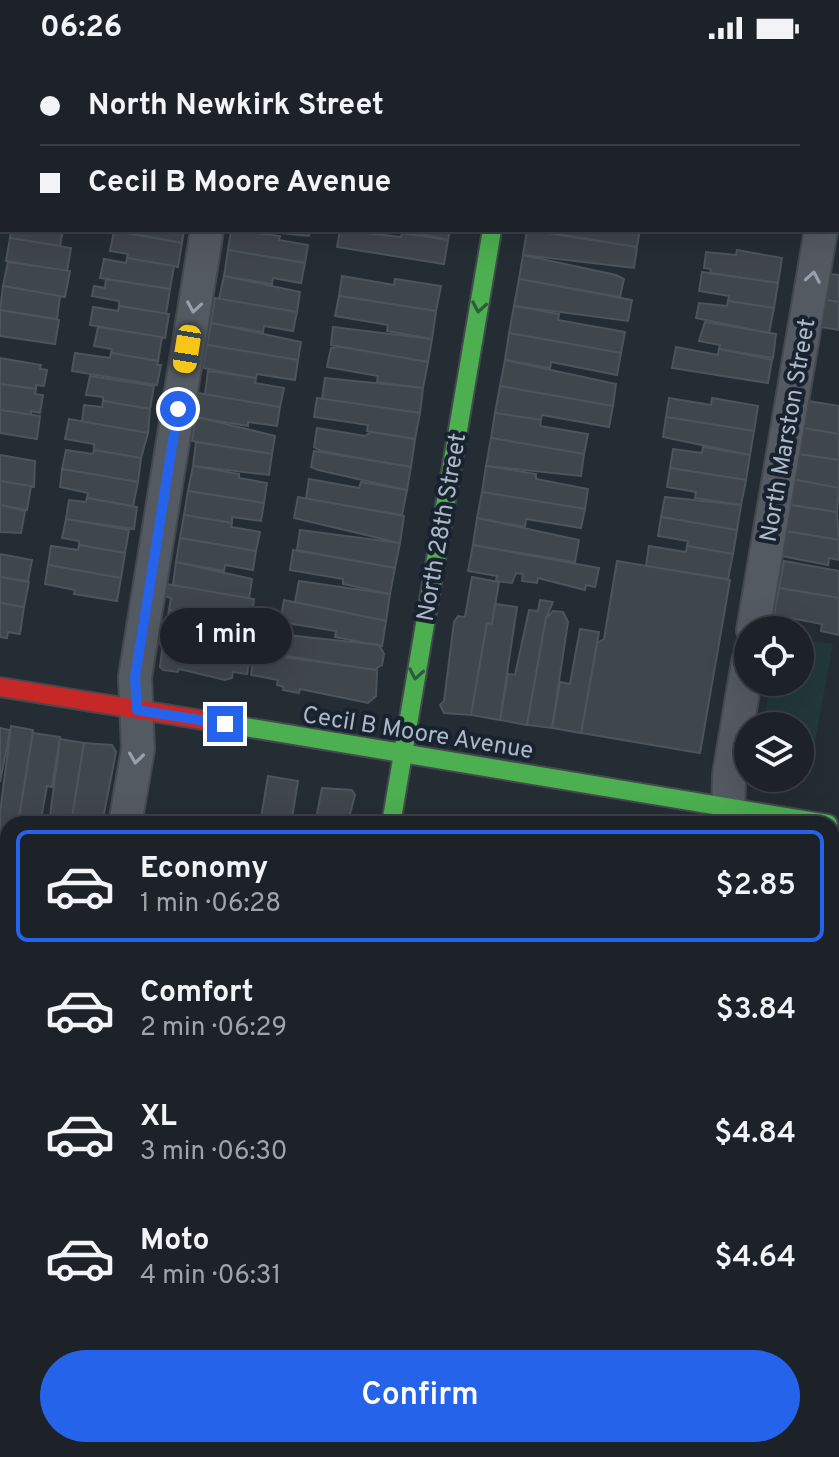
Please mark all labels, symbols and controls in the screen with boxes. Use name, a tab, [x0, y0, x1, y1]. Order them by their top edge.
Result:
text: 06:26	[40, 10, 122, 47]
text: North Newkirk Street	[88, 88, 384, 125]
text: Cecil B Moore Avenue	[88, 165, 391, 202]
one-way arrow	[804, 270, 821, 284]
one-way arrow	[186, 300, 203, 314]
one-way arrow	[471, 300, 488, 314]
street label: North Marston Street	[755, 316, 823, 545]
car	[171, 323, 203, 375]
route start	[160, 391, 196, 427]
street label: North 28th Street	[412, 431, 474, 624]
callout: 1 min	[159, 608, 291, 664]
map controls	[734, 616, 814, 792]
button: locate	[734, 616, 814, 696]
text: 1 min	[195, 619, 257, 652]
one-way arrow	[409, 667, 426, 680]
street label: Cecil B Moore Avenue	[300, 701, 535, 767]
route end	[207, 706, 243, 742]
button: layers	[734, 712, 814, 792]
one-way arrow	[128, 751, 145, 765]
icon: car	[44, 850, 116, 922]
text: Economy	[140, 851, 268, 888]
text: $2.85	[715, 868, 796, 905]
text: 1 min · 06:28	[140, 888, 281, 921]
icon: car	[44, 974, 116, 1046]
text: Comfort	[140, 975, 253, 1012]
text: $3.84	[716, 992, 796, 1029]
text: 2 min · 06:29	[140, 1012, 287, 1045]
icon: car	[44, 1098, 116, 1170]
text: XL	[140, 1099, 177, 1136]
text: $4.84	[714, 1116, 796, 1153]
text: 3 min · 06:30	[140, 1136, 287, 1169]
icon: car	[44, 1222, 116, 1294]
text: Moto	[140, 1223, 210, 1260]
text: $4.64	[715, 1240, 796, 1277]
text: 4 min · 06:31	[140, 1260, 281, 1293]
button: Confirm	[40, 1350, 800, 1442]

